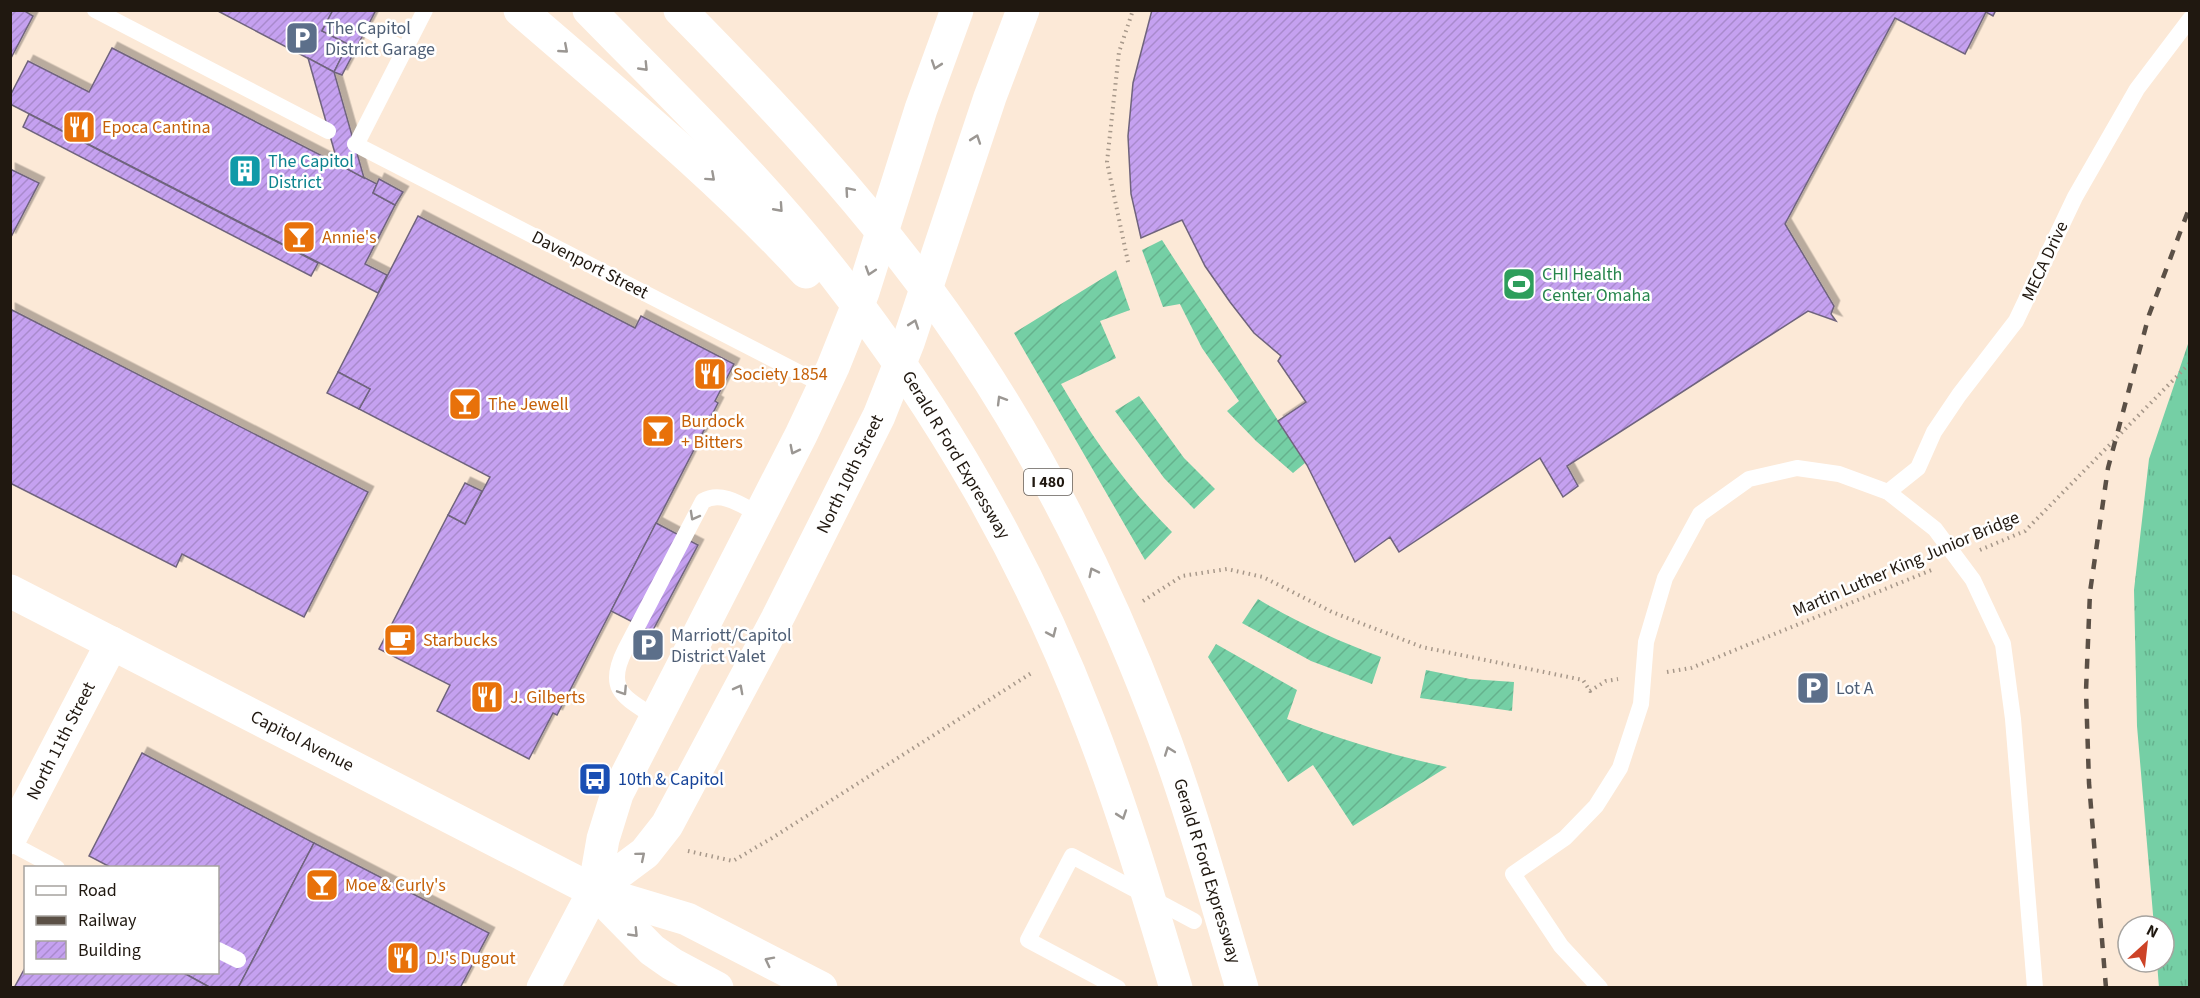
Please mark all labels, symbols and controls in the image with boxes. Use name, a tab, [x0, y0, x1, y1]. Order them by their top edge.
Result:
place label: The Capitol District Garage	[325, 16, 435, 62]
parking icon: The Capitol District Garage	[284, 20, 320, 56]
one-way arrow	[557, 42, 568, 53]
one-way arrow	[931, 59, 944, 70]
one-way arrow	[637, 60, 648, 71]
restaurant icon: Epoca Cantina	[61, 109, 97, 145]
place label: Epoca Cantina	[102, 115, 211, 140]
one-way arrow	[969, 134, 982, 145]
place label: The Capitol District	[268, 149, 354, 195]
building icon: The Capitol District	[227, 153, 263, 189]
one-way arrow	[704, 170, 714, 181]
one-way arrow	[845, 187, 856, 198]
one-way arrow	[772, 201, 783, 212]
street label: MECA Drive	[2016, 217, 2074, 305]
bar icon: Annie's	[281, 219, 317, 255]
place label: Annie's	[322, 225, 377, 250]
street label: Davenport Street	[527, 225, 653, 305]
place label: CHI Health Center Omaha	[1542, 262, 1650, 308]
one-way arrow	[865, 265, 877, 276]
sports icon: CHI Health Center Omaha	[1501, 266, 1537, 302]
one-way arrow	[907, 319, 920, 330]
restaurant icon: Society 1854	[692, 356, 728, 392]
place label: Society 1854	[733, 362, 828, 387]
street label: Gerald R Ford Expressway	[896, 366, 1017, 544]
bar icon: The Jewell	[447, 386, 483, 422]
place label: The Jewell	[488, 392, 569, 417]
one-way arrow	[997, 396, 1008, 406]
place label: Burdock + Bitters	[681, 409, 744, 455]
street label: North 10th Street	[810, 410, 890, 538]
bar icon: Burdock + Bitters	[640, 413, 676, 449]
one-way arrow	[789, 444, 801, 455]
road number: I 480	[1024, 469, 1072, 495]
street label: Martin Luther King Junior Bridge	[1789, 505, 2023, 623]
one-way arrow	[690, 510, 701, 521]
one-way arrow	[1089, 567, 1100, 578]
cafe icon: Starbucks	[382, 622, 418, 658]
place label: Marriott/Capitol District Valet	[671, 623, 792, 669]
parking icon: Marriott/Capitol District Valet	[630, 627, 666, 663]
one-way arrow	[1045, 627, 1057, 638]
place label: Starbucks	[423, 628, 498, 653]
parking icon: Lot A	[1795, 670, 1831, 706]
place label: Lot A	[1836, 676, 1874, 701]
street label: North 11th Street	[20, 678, 102, 804]
restaurant icon: J. Gilberts	[469, 679, 505, 715]
one-way arrow	[615, 684, 626, 695]
one-way arrow	[732, 684, 744, 695]
place label: J. Gilberts	[510, 685, 585, 710]
street label: Capitol Avenue	[246, 704, 358, 778]
one-way arrow	[1164, 746, 1177, 757]
bus stop icon: 10th & Capitol	[577, 761, 613, 797]
place label: 10th & Capitol	[618, 767, 724, 792]
street label: Gerald R Ford Expressway	[1167, 775, 1247, 967]
one-way arrow	[1115, 809, 1127, 820]
one-way arrow	[634, 852, 645, 863]
legend	[24, 866, 219, 974]
bar icon: Moe & Curly's	[304, 867, 340, 903]
place label: Moe & Curly's	[345, 873, 446, 898]
text: Road	[78, 878, 117, 903]
text: Railway	[78, 908, 137, 933]
north arrow	[2116, 914, 2176, 974]
text: N	[2143, 919, 2162, 944]
one-way arrow	[627, 926, 638, 937]
text: Building	[78, 938, 141, 963]
restaurant icon: DJ's Dugout	[385, 940, 421, 976]
place label: DJ's Dugout	[426, 946, 516, 971]
one-way arrow	[765, 957, 775, 968]

